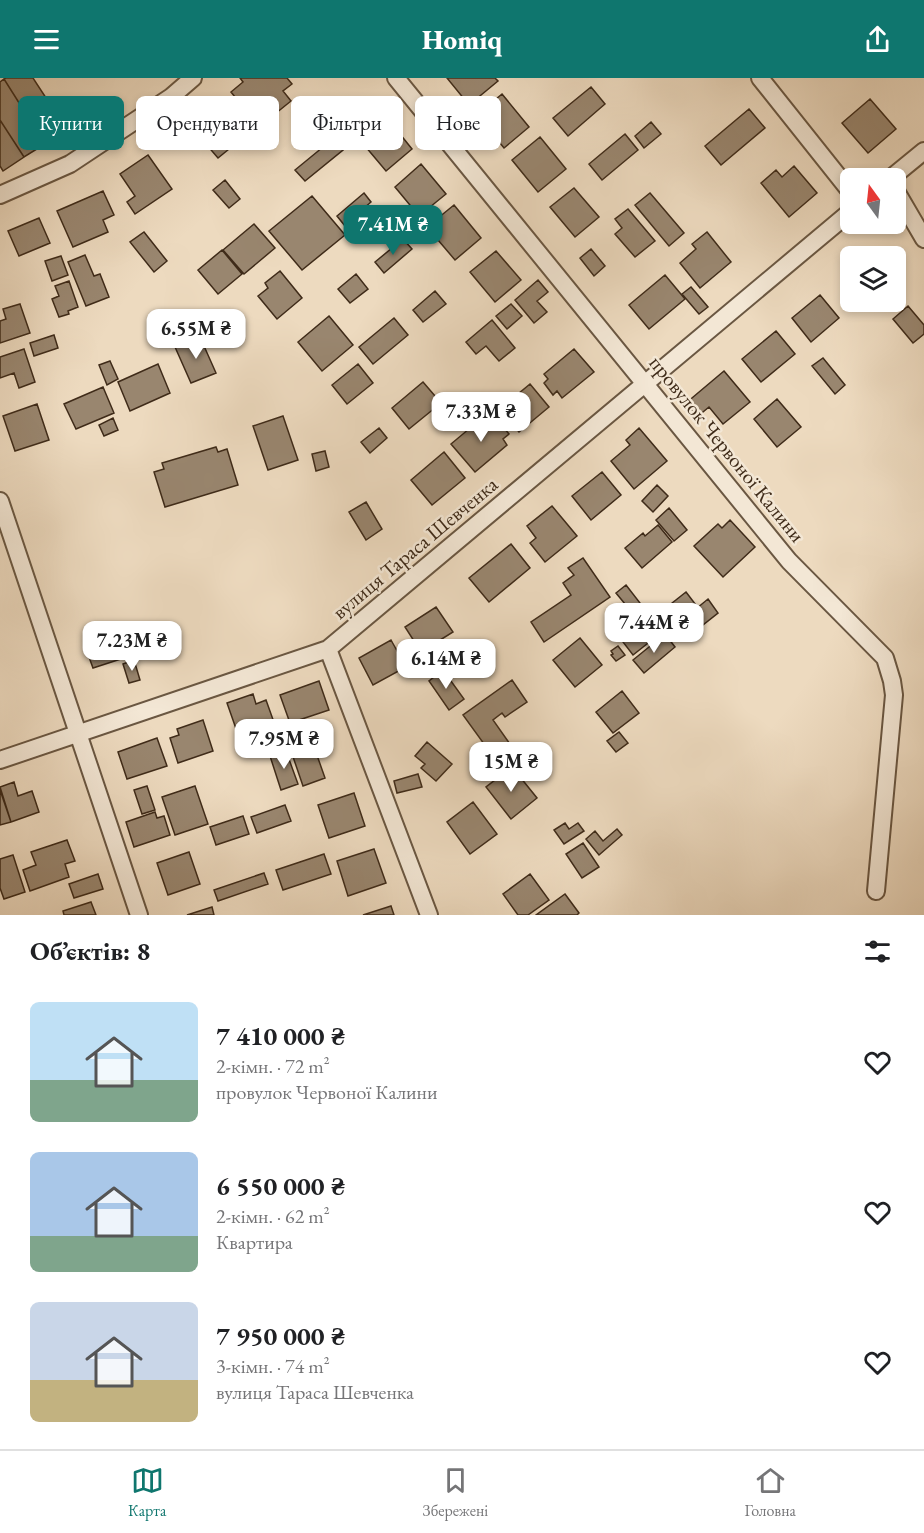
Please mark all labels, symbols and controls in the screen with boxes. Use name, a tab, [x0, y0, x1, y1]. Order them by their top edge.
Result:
text: Homiq	[422, 22, 502, 57]
icon: menu	[30, 23, 63, 56]
icon: share	[861, 23, 894, 56]
chip: Купити	[18, 96, 124, 150]
chip: Орендувати	[136, 96, 279, 150]
chip: Фільтри	[291, 96, 403, 150]
chip: Нове	[415, 96, 501, 150]
north arrow	[840, 168, 906, 234]
map controls	[840, 168, 906, 312]
pin: 7.41M ₴	[338, 205, 448, 256]
text: 7.41M ₴	[358, 211, 428, 237]
button: layers	[840, 246, 906, 312]
pin: 6.55M ₴	[141, 309, 251, 360]
text: 6.55M ₴	[161, 315, 231, 341]
street label: провулок Червоної Калини	[644, 350, 811, 548]
pin: 7.33M ₴	[426, 392, 536, 443]
text: 7.33M ₴	[446, 398, 516, 424]
street label: вулиця Тараса Шевченка	[326, 470, 503, 625]
pin: 7.44M ₴	[599, 603, 709, 654]
text: 7.44M ₴	[619, 609, 689, 635]
pin: 7.23M ₴	[77, 621, 187, 672]
text: 7.23M ₴	[97, 627, 167, 653]
pin: 6.14M ₴	[391, 639, 501, 690]
text: 6.14M ₴	[411, 645, 481, 671]
pin: 7.95M ₴	[229, 719, 339, 770]
text: 7.95M ₴	[249, 725, 319, 751]
pin: 15M ₴	[469, 742, 553, 793]
text: 15M ₴	[483, 748, 539, 774]
text: Об’єктів: 8	[30, 934, 150, 968]
icon: filters	[861, 935, 894, 968]
text: 7 410 000 ₴	[216, 1019, 345, 1053]
icon: home	[78, 1026, 150, 1098]
icon: heart	[861, 1046, 894, 1079]
text: 2-кімн. · 72 m²	[216, 1053, 330, 1079]
text: провулок Червоної Калини	[216, 1079, 438, 1105]
text: 6 550 000 ₴	[216, 1169, 345, 1203]
icon: home	[78, 1176, 150, 1248]
icon: heart	[861, 1196, 894, 1229]
text: 2-кімн. · 62 m²	[216, 1203, 330, 1229]
text: Квартира	[216, 1229, 293, 1255]
text: 7 950 000 ₴	[216, 1319, 345, 1353]
icon: home	[78, 1326, 150, 1398]
icon: heart	[861, 1346, 894, 1379]
text: 3-кімн. · 74 m²	[216, 1353, 330, 1379]
text: вулиця Тараса Шевченка	[216, 1379, 414, 1405]
tab: Карта	[128, 1464, 166, 1521]
tab: Збережені	[423, 1464, 488, 1521]
tab: Головна	[744, 1464, 796, 1521]

